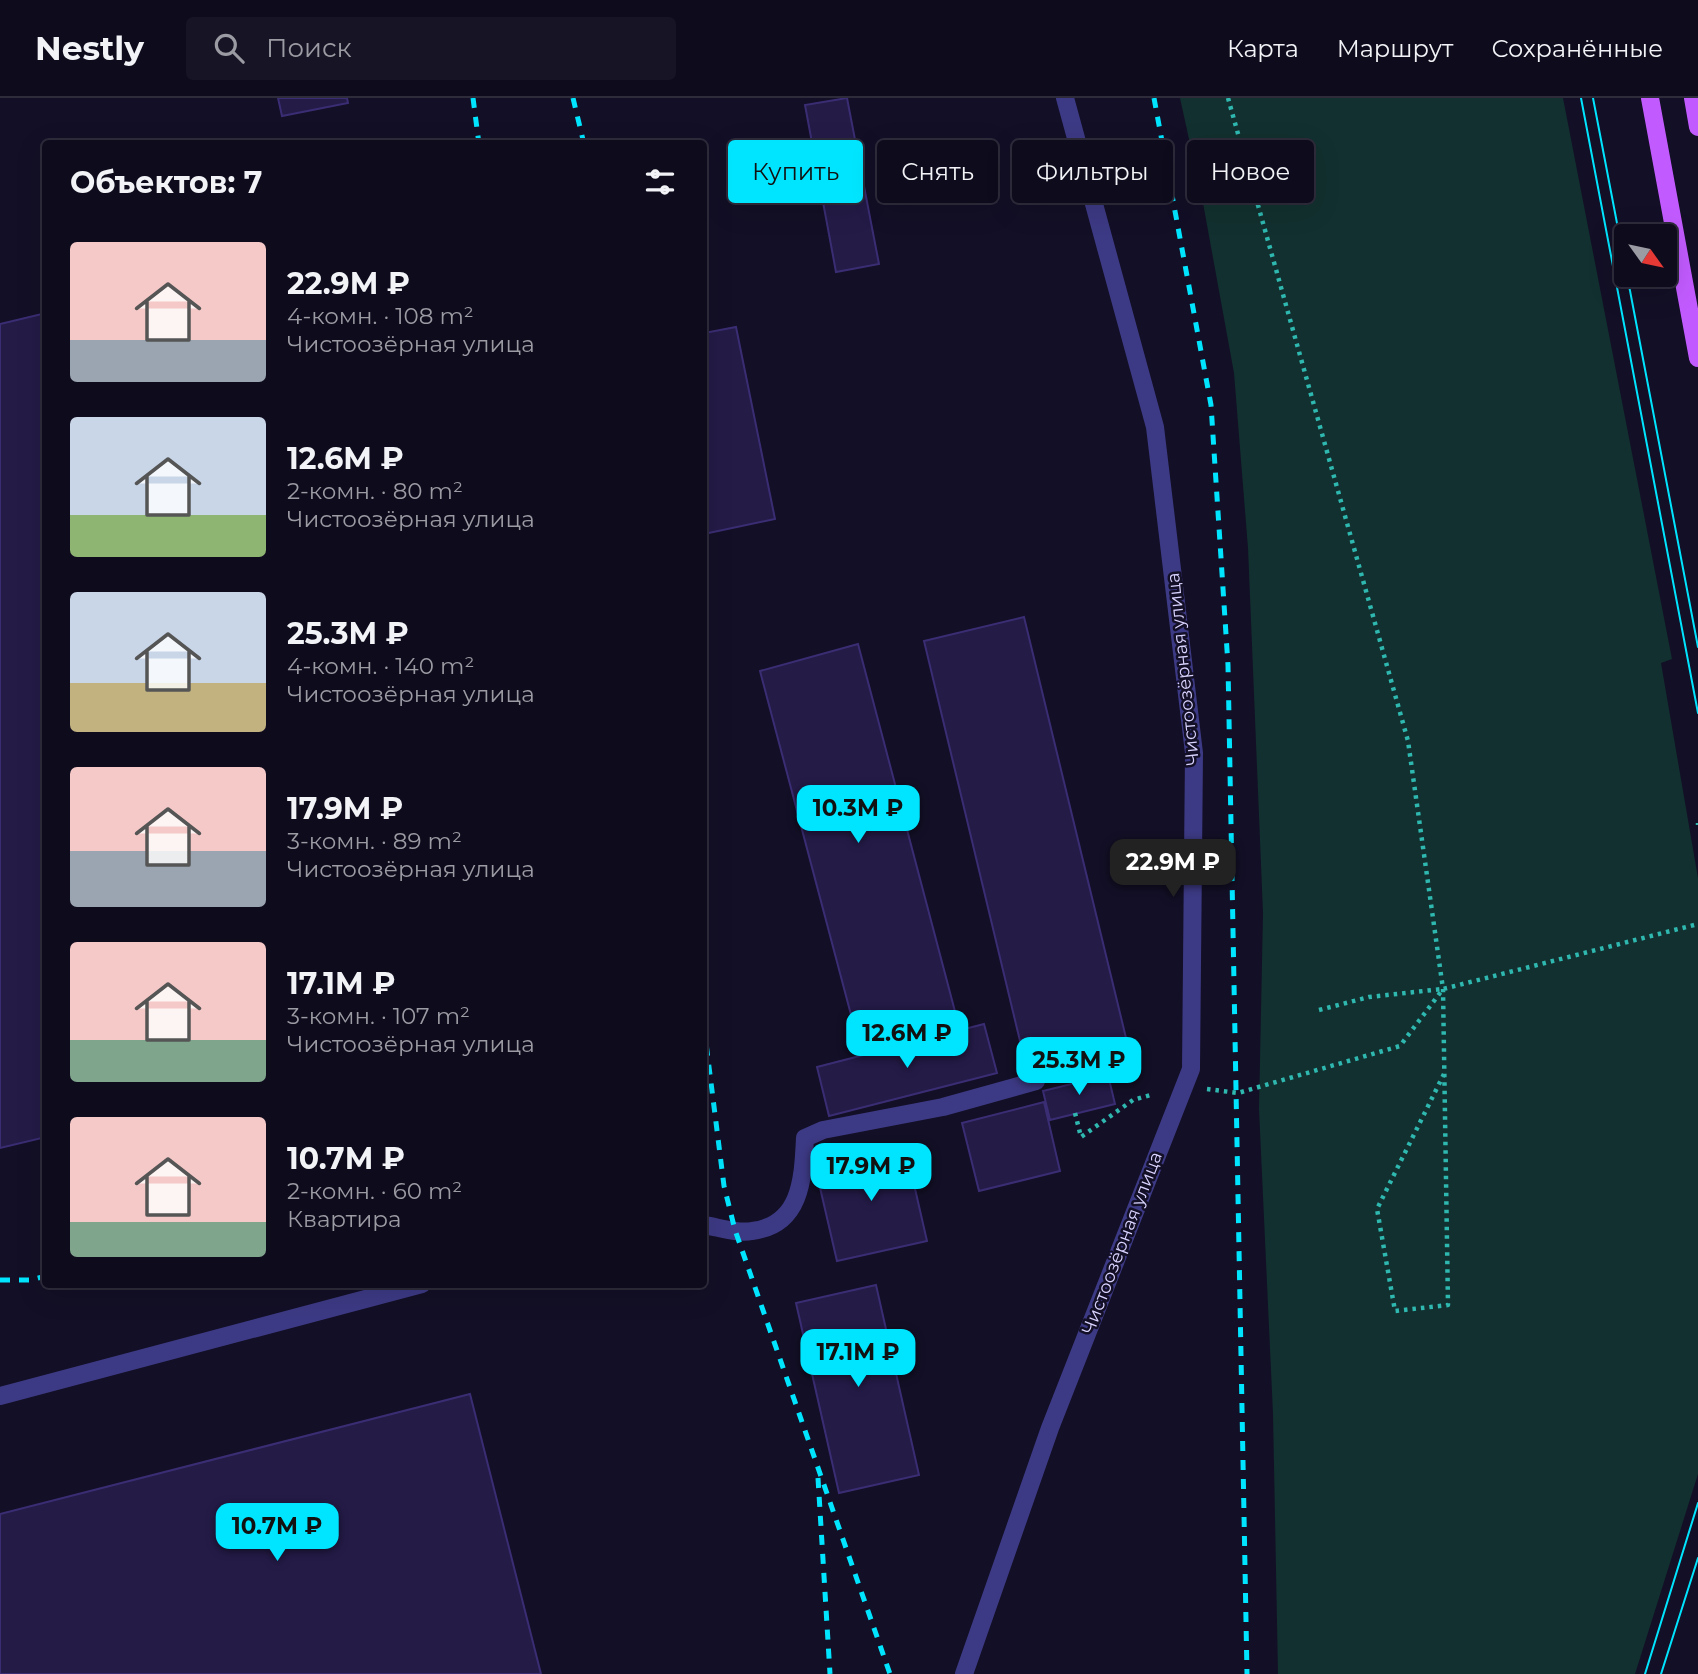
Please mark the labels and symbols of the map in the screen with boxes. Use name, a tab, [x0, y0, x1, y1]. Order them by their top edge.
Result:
north arrow	[1614, 224, 1676, 287]
street label: Чистоозёрная улица	[1162, 572, 1204, 766]
pin: 10.3M ₽	[793, 786, 923, 845]
pin: 22.9M ₽	[1108, 840, 1238, 899]
pin: 12.6M ₽	[842, 1010, 972, 1070]
pin: 25.3M ₽	[1014, 1038, 1144, 1097]
pin: 17.9M ₽	[806, 1144, 936, 1203]
street label: Чистоозёрная улица	[1077, 1149, 1167, 1337]
pin: 17.1M ₽	[793, 1330, 923, 1389]
pin: 10.7M ₽	[212, 1504, 342, 1563]

